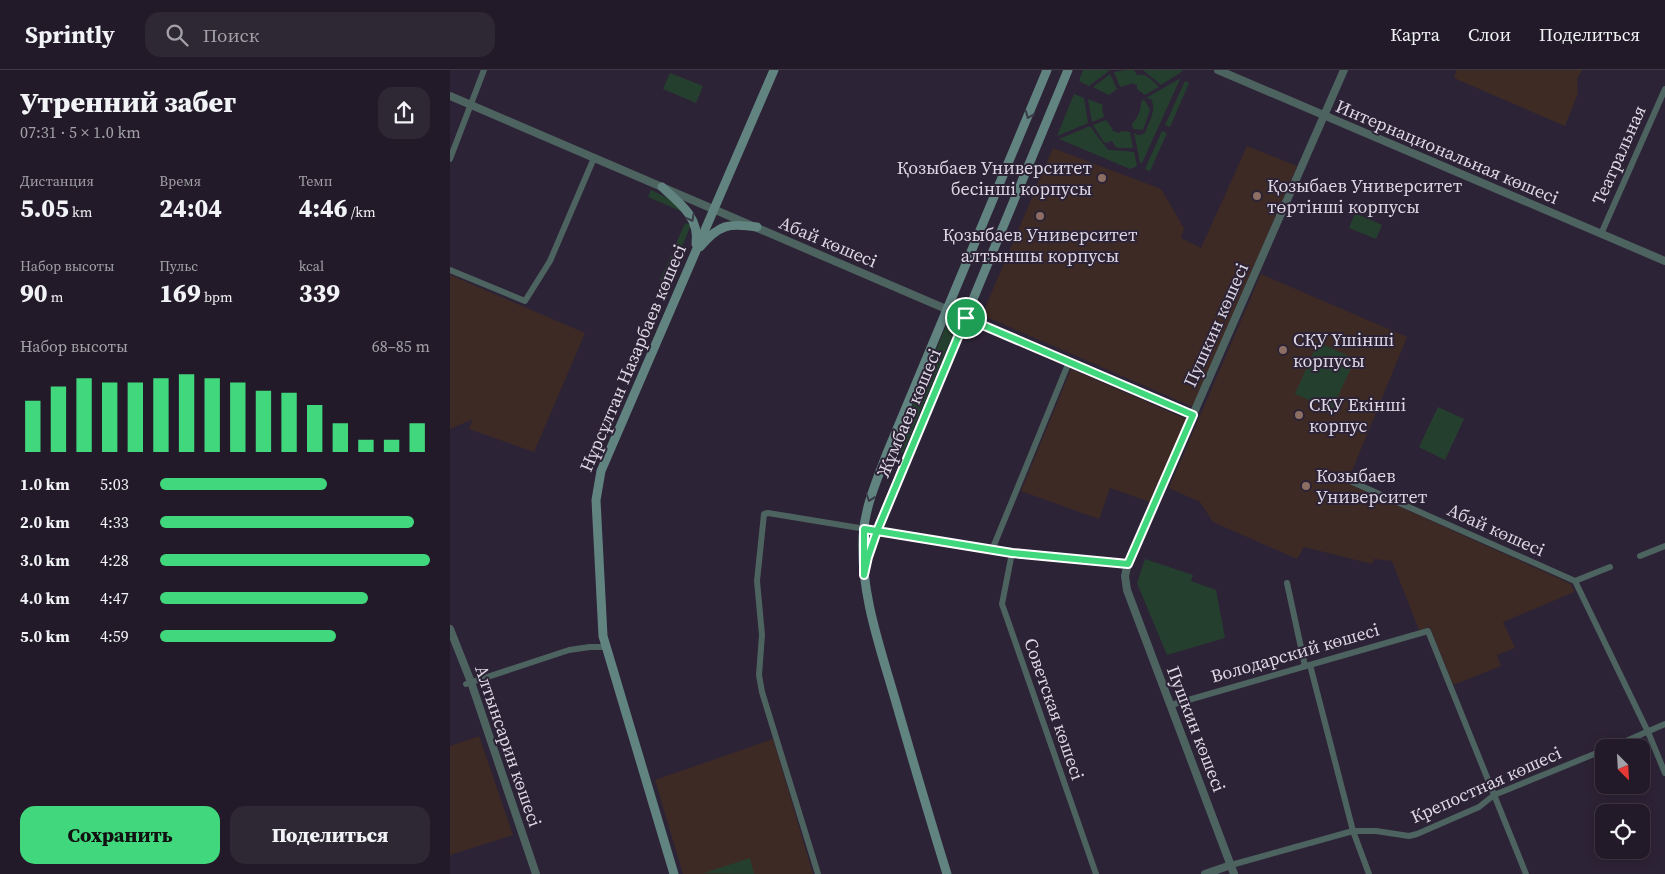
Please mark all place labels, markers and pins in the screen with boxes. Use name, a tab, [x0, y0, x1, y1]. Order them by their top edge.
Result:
place label: Қозыбаев Университет бесінші корпусы	[897, 155, 1092, 201]
marker: Қозыбаев Университет бесінші корпусы	[1096, 172, 1108, 184]
place label: Қозыбаев Университет төртінші корпусы	[1267, 173, 1463, 219]
marker: Қозыбаев Университет төртінші корпусы	[1251, 190, 1263, 202]
marker: Қозыбаев Университет алтыншы корпусы	[1034, 210, 1046, 222]
place label: Қозыбаев Университет алтыншы корпусы	[942, 222, 1138, 268]
pin	[945, 297, 987, 339]
place label: СҚУ Үшінші корпусы	[1293, 327, 1394, 373]
marker: СҚУ Үшінші корпусы	[1277, 344, 1289, 356]
place label: СҚУ Екінші корпус	[1309, 392, 1406, 438]
marker: СҚУ Екінші корпус	[1293, 409, 1305, 421]
place label: Козыбаев Университет	[1316, 463, 1428, 509]
marker: Козыбаев Университет	[1300, 480, 1312, 492]

